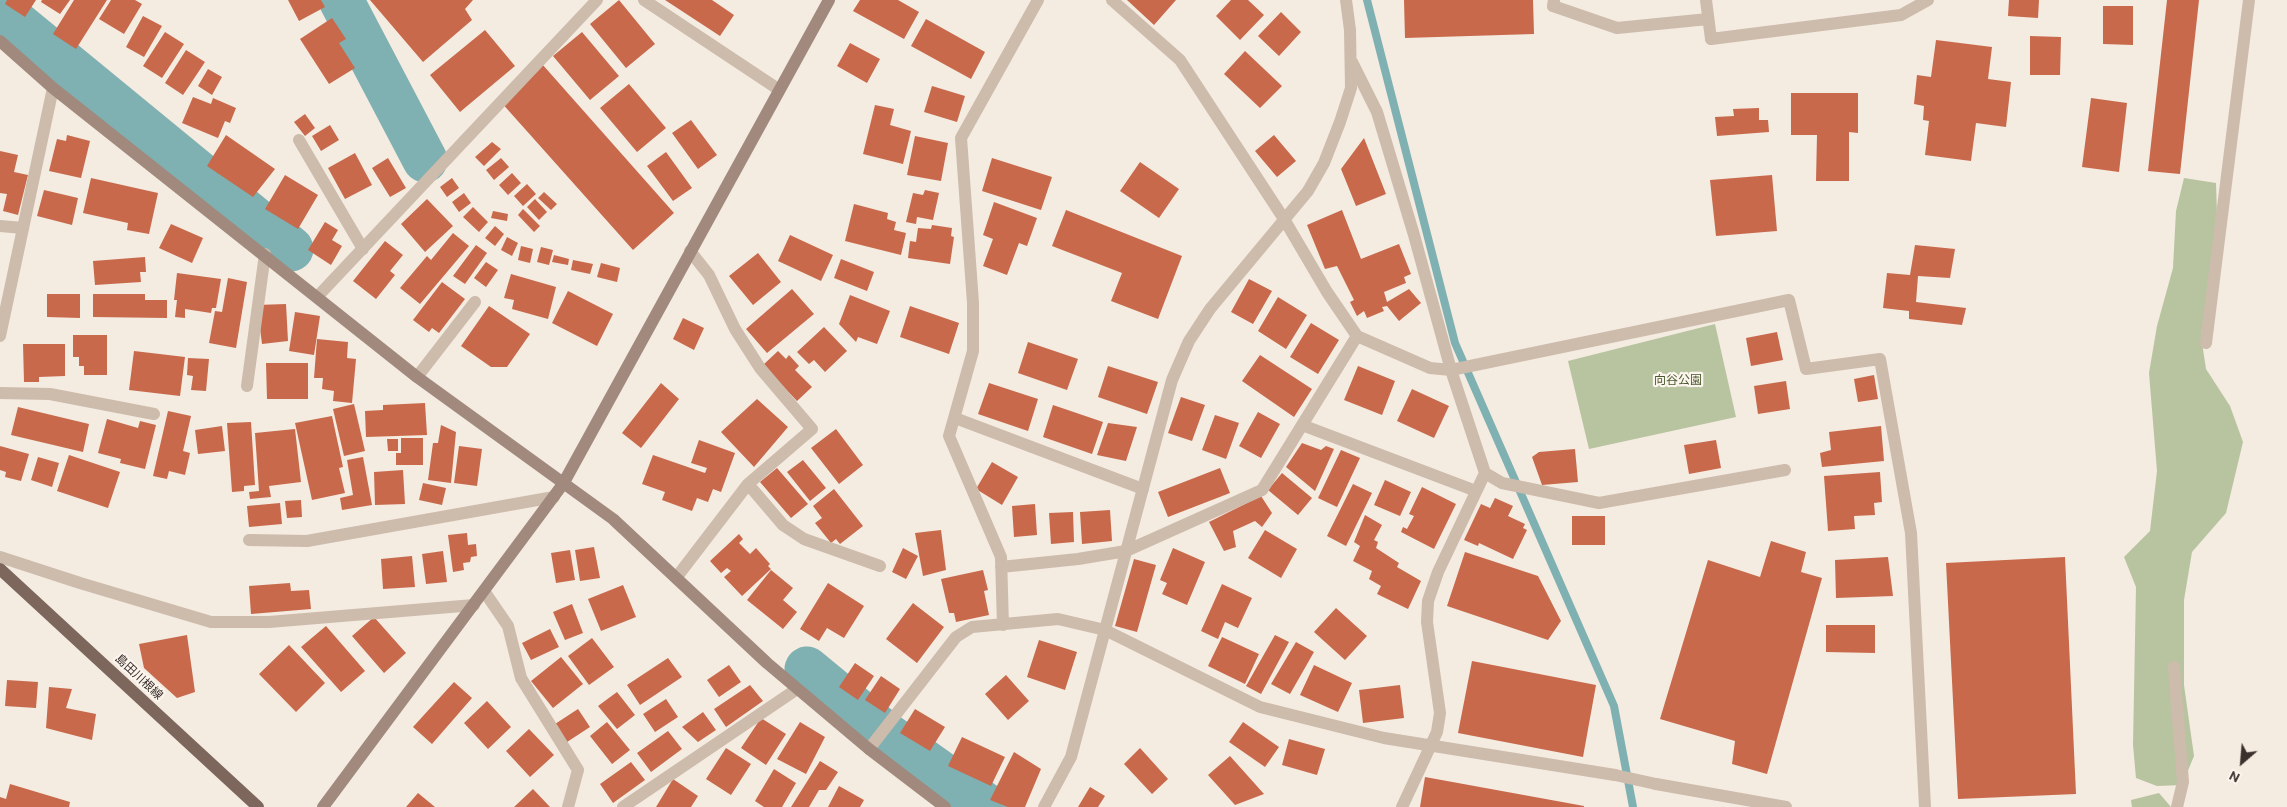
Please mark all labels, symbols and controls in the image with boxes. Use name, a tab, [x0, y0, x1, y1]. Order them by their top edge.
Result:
park label: 向谷公園	[1654, 375, 1702, 389]
street label: 島田川根線	[111, 652, 165, 704]
north arrow	[2217, 737, 2267, 787]
text: N	[2227, 766, 2243, 786]

